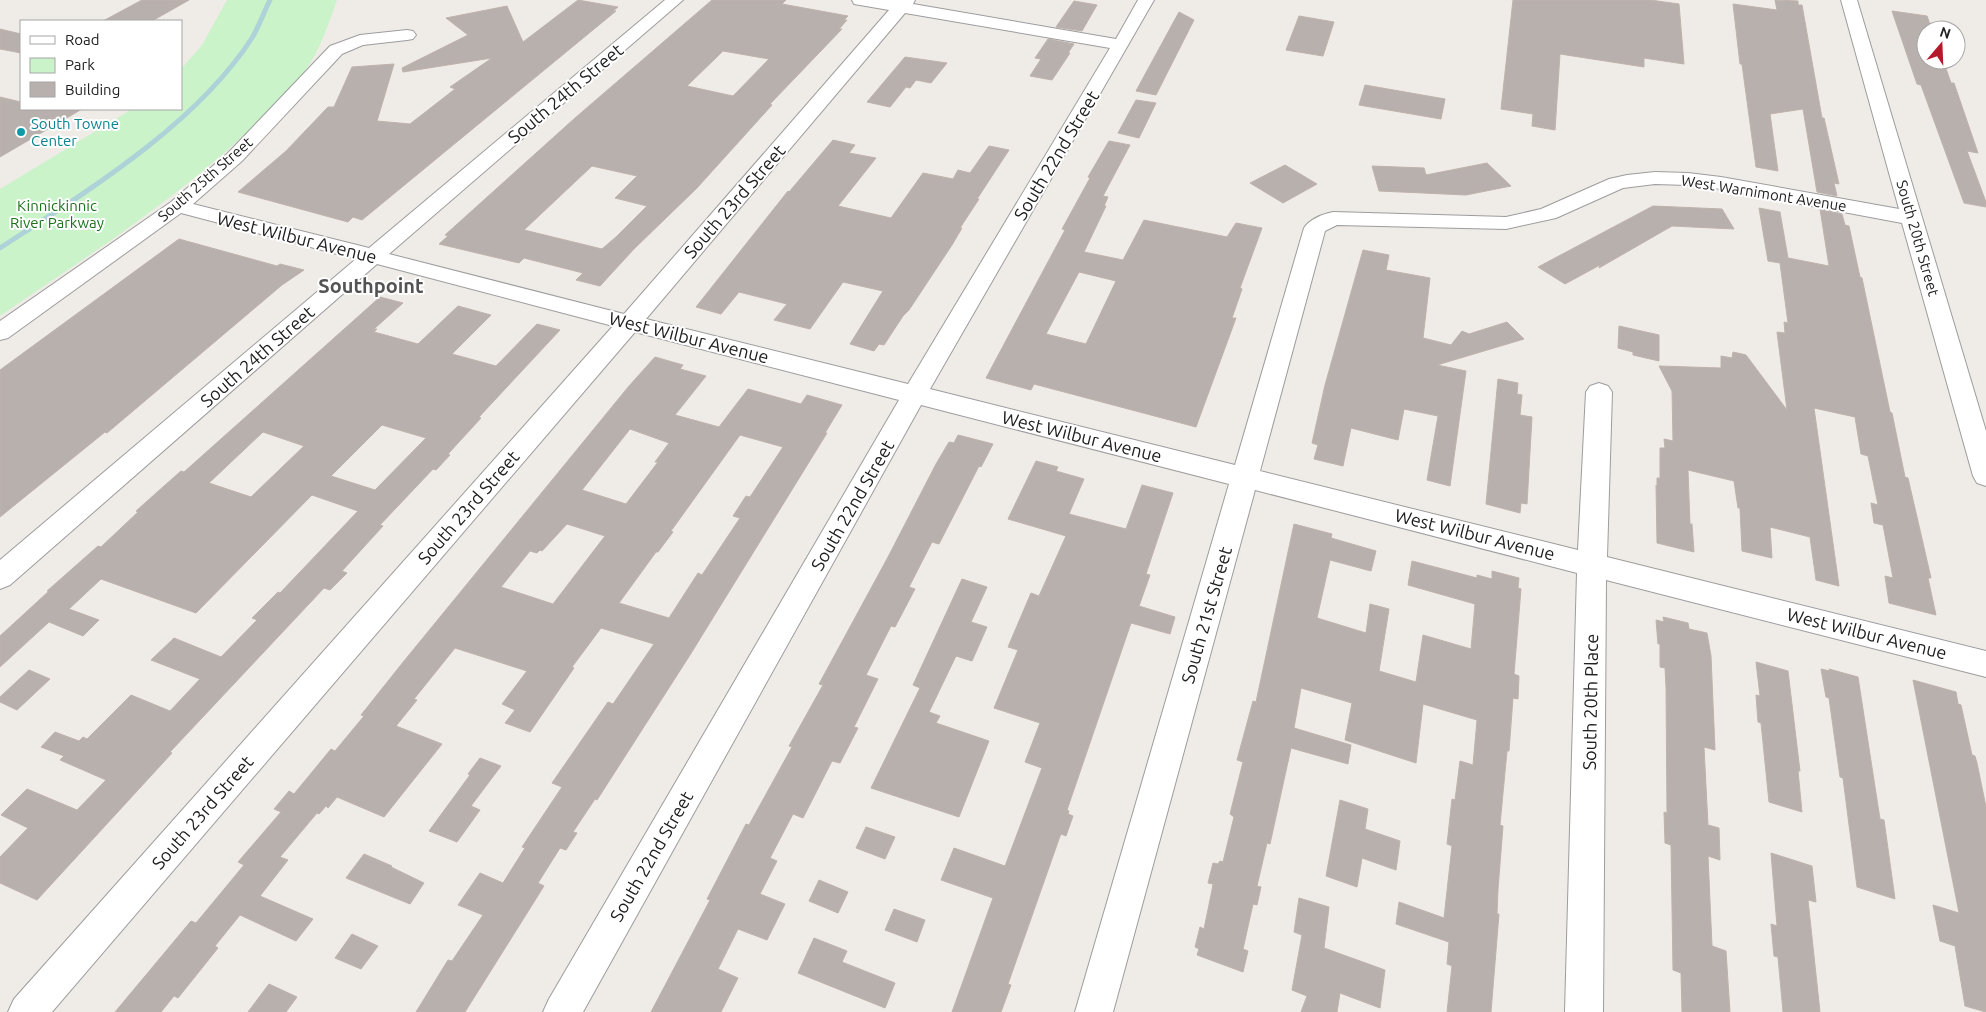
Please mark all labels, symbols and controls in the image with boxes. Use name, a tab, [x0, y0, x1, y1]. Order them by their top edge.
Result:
legend	[20, 20, 182, 110]
north arrow	[1916, 20, 1966, 70]
text: N	[1938, 23, 1953, 42]
text: Road	[65, 31, 100, 48]
street label: South 24th Street	[504, 39, 626, 147]
text: Park	[65, 56, 95, 73]
text: Building	[65, 81, 120, 98]
street label: South 22nd Street	[1010, 87, 1102, 223]
place label: South Towne Center	[31, 115, 119, 149]
marker: South Towne Center	[15, 126, 27, 138]
street label: South 25th Street	[154, 133, 256, 225]
street label: South 23rd Street	[679, 140, 789, 262]
street label: West Warnimont Avenue	[1680, 172, 1848, 214]
street label: South 20th Street	[1893, 178, 1943, 298]
park label: Kinnickinnic River Parkway	[10, 197, 104, 231]
street label: West Wilbur Avenue	[215, 207, 379, 267]
district label: Southpoint	[318, 274, 424, 297]
street label: South 24th Street	[196, 301, 318, 411]
street label: West Wilbur Avenue	[607, 307, 771, 367]
street label: West Wilbur Avenue	[1000, 406, 1164, 466]
street label: South 22nd Street	[807, 436, 897, 574]
street label: South 23rd Street	[413, 446, 523, 568]
street label: West Wilbur Avenue	[1393, 504, 1557, 564]
street label: South 21st Street	[1177, 544, 1235, 686]
street label: West Wilbur Avenue	[1785, 603, 1949, 663]
street label: South 20th Place	[1579, 634, 1601, 770]
street label: South 23rd Street	[147, 751, 257, 873]
street label: South 22nd Street	[606, 787, 696, 925]

